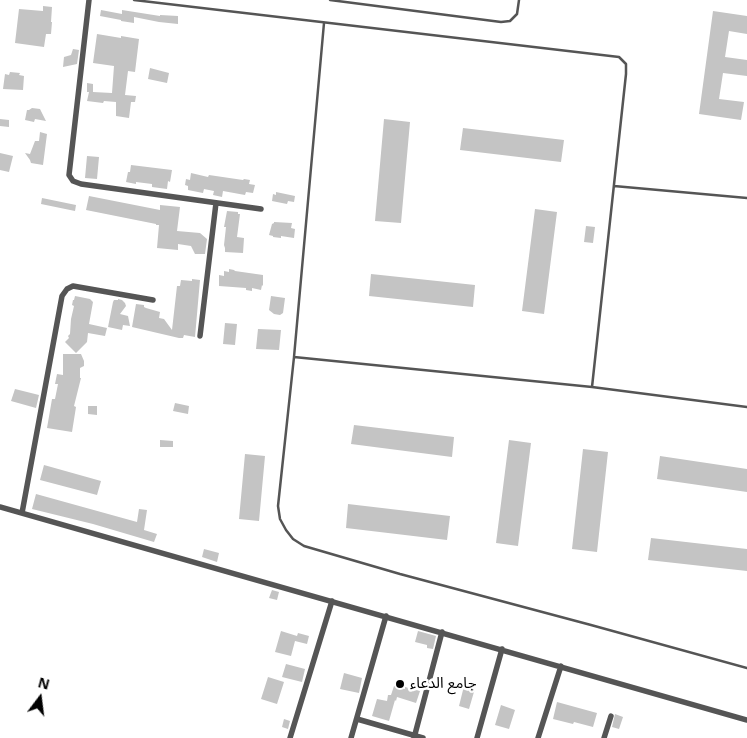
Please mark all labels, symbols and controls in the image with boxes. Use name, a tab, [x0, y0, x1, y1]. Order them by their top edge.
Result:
text: N	[36, 672, 52, 694]
north arrow	[15, 673, 65, 723]
place label: جامع الدعاء	[410, 675, 476, 693]
marker: جامع الدعاء	[394, 678, 406, 690]

